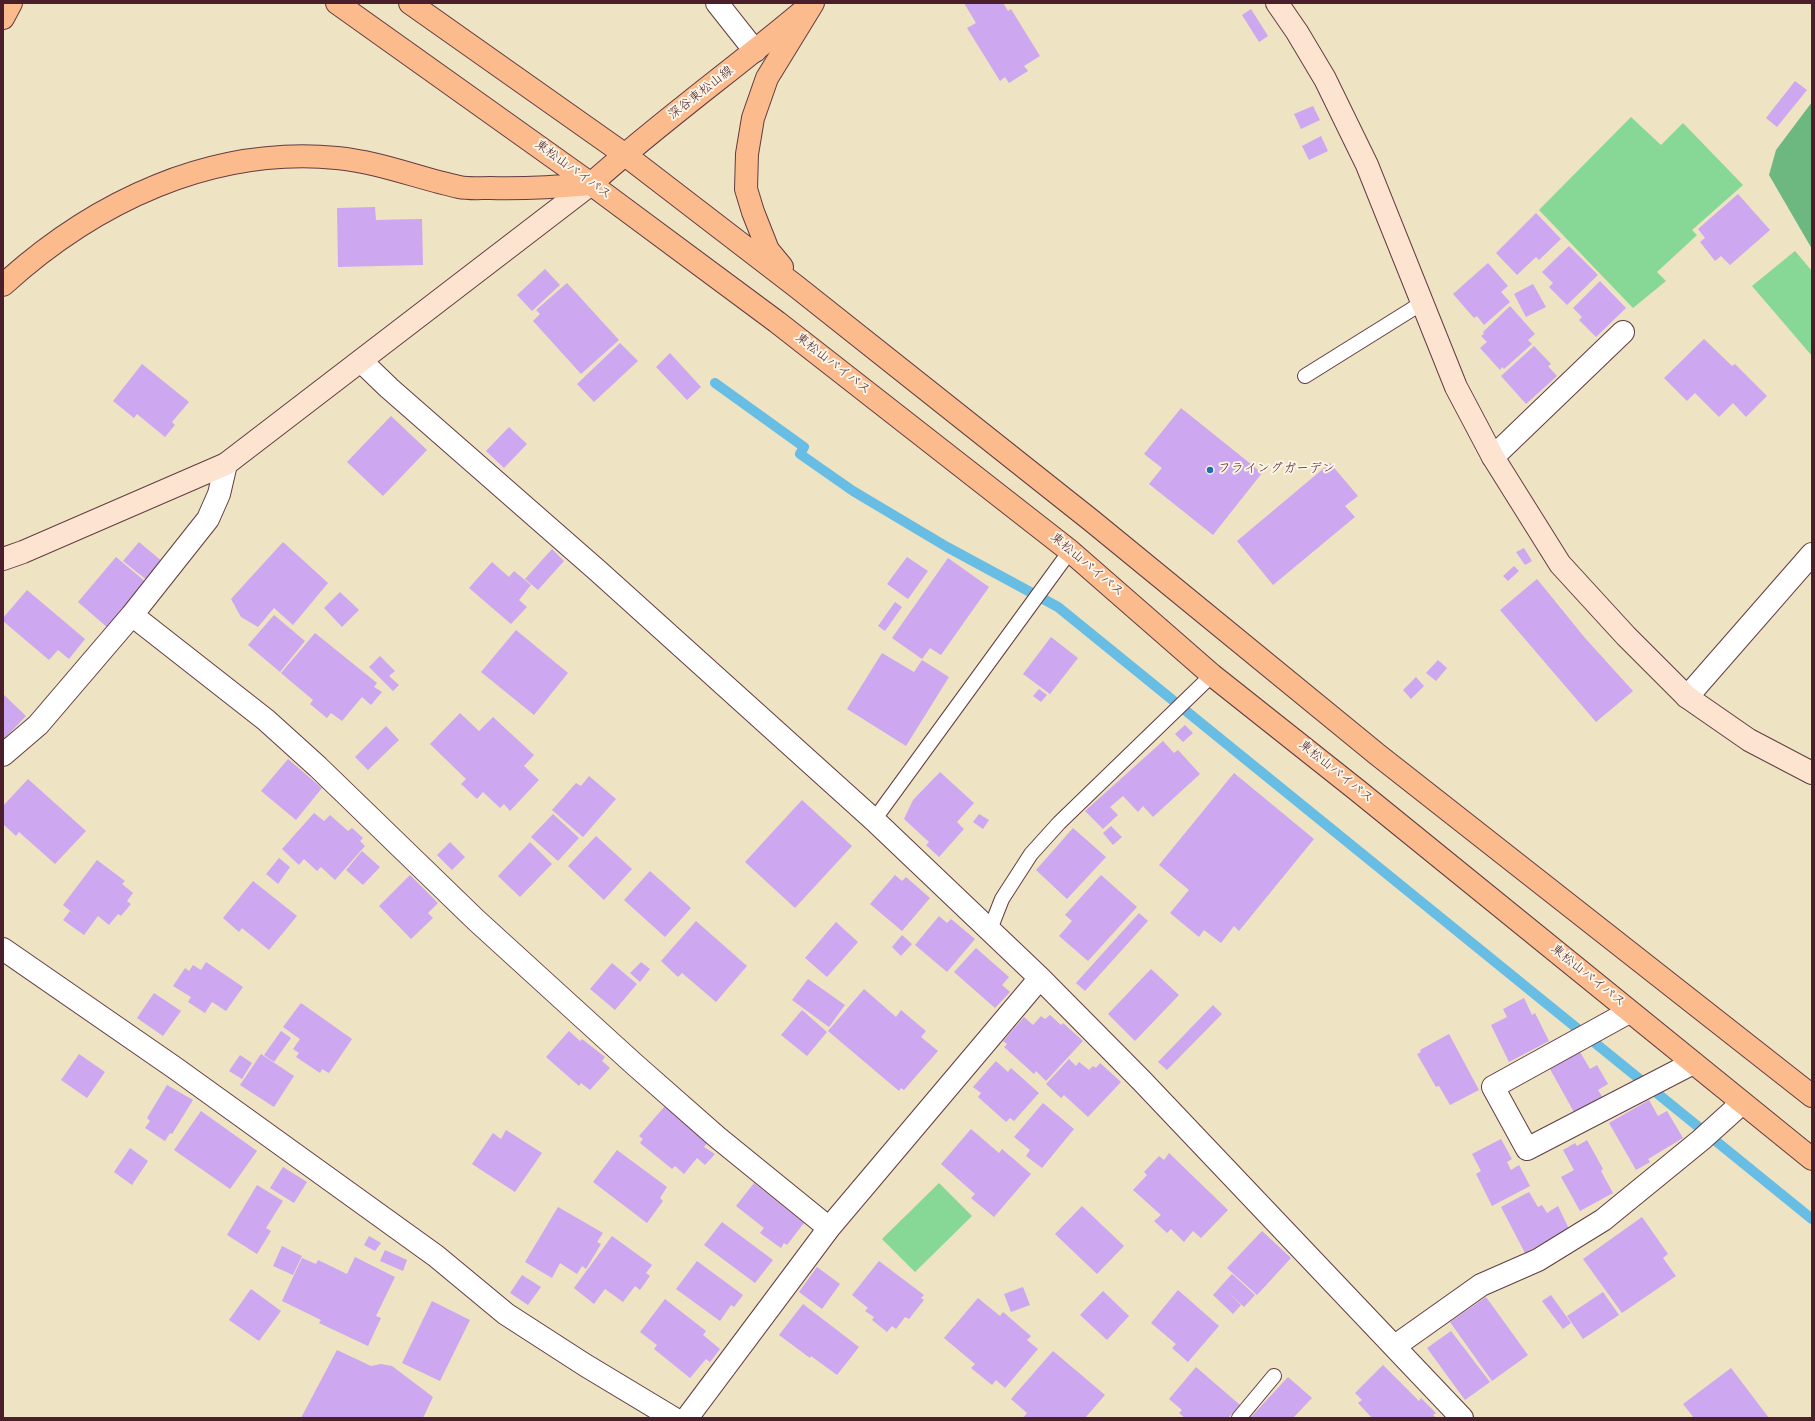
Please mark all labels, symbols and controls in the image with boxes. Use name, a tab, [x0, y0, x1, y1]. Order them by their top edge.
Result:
street label: 深谷東松山線	[666, 64, 738, 124]
street label: 東松山バイパス	[531, 138, 613, 204]
street label: 東松山バイパス	[791, 331, 873, 399]
place label: フライングガーデン	[1218, 462, 1335, 478]
marker: フライングガーデン	[1205, 465, 1215, 475]
street label: 東松山バイパス	[1046, 531, 1126, 601]
street label: 東松山バイパス	[1295, 738, 1375, 808]
street label: 東松山バイパス	[1547, 942, 1627, 1012]

